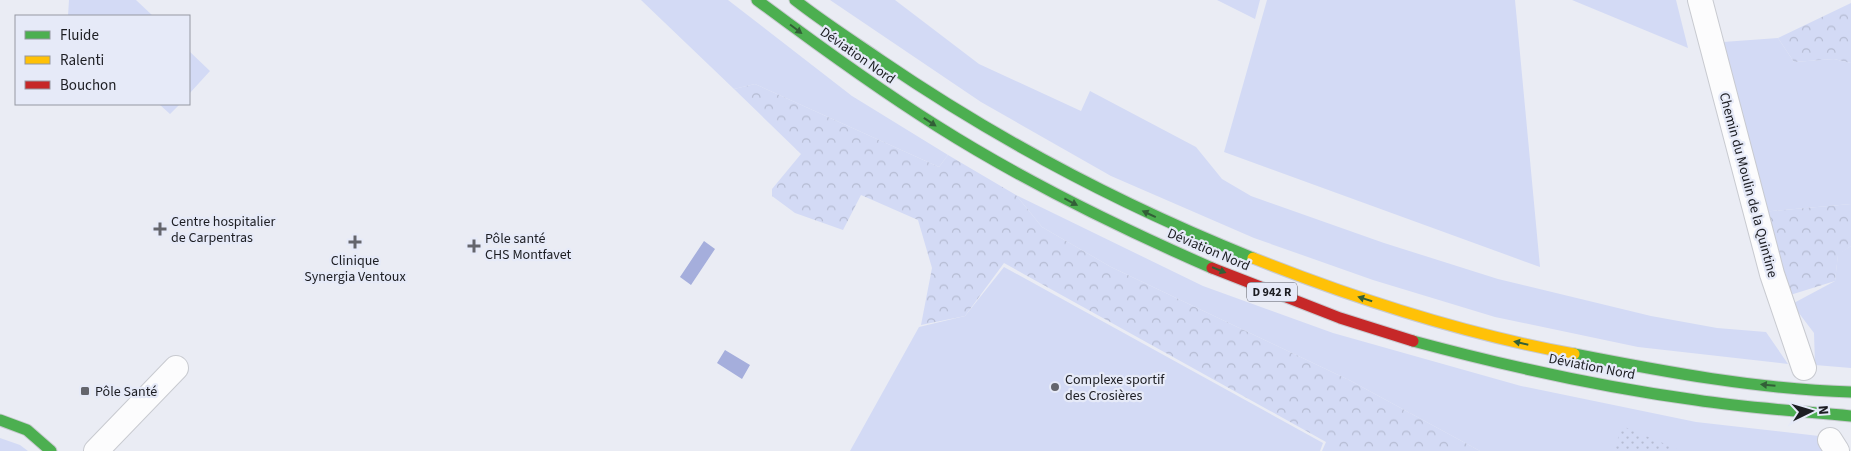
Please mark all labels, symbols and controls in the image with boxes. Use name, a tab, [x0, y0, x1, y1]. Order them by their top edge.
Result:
legend	[15, 15, 190, 105]
street label: Déviation Nord	[816, 22, 899, 89]
one-way arrow	[789, 24, 803, 34]
text: Fluide	[60, 25, 99, 46]
text: Ralenti	[60, 50, 104, 71]
text: Bouchon	[60, 75, 116, 96]
street label: Chemin du Moulin de la Quintine	[1714, 91, 1782, 280]
one-way arrow	[923, 117, 937, 127]
one-way arrow	[1065, 197, 1078, 206]
one-way arrow	[1142, 210, 1156, 218]
place label: Centre hospitalier de Carpentras	[171, 212, 275, 248]
marker: Centre hospitalier de Carpentras	[153, 222, 167, 236]
street label: Déviation Nord	[1164, 224, 1253, 276]
place label: Pôle santé CHS Montfavet	[485, 229, 572, 265]
marker: Clinique Synergia Ventoux	[348, 235, 362, 249]
marker: Pôle santé CHS Montfavet	[467, 239, 481, 253]
place label: Clinique Synergia Ventoux	[304, 251, 406, 287]
one-way arrow	[1211, 267, 1226, 274]
road number: D 942 R	[1247, 282, 1297, 302]
one-way arrow	[1357, 295, 1372, 303]
one-way arrow	[1514, 339, 1529, 347]
street label: Déviation Nord	[1547, 349, 1637, 385]
place label: Complexe sportif des Crosières	[1065, 370, 1165, 406]
marker: Complexe sportif des Crosières	[1049, 381, 1061, 393]
one-way arrow	[1759, 381, 1775, 389]
place label: Pôle Santé	[95, 382, 157, 402]
marker: Pôle Santé	[79, 385, 91, 397]
north arrow	[1786, 386, 1836, 436]
text: N	[1813, 404, 1833, 415]

